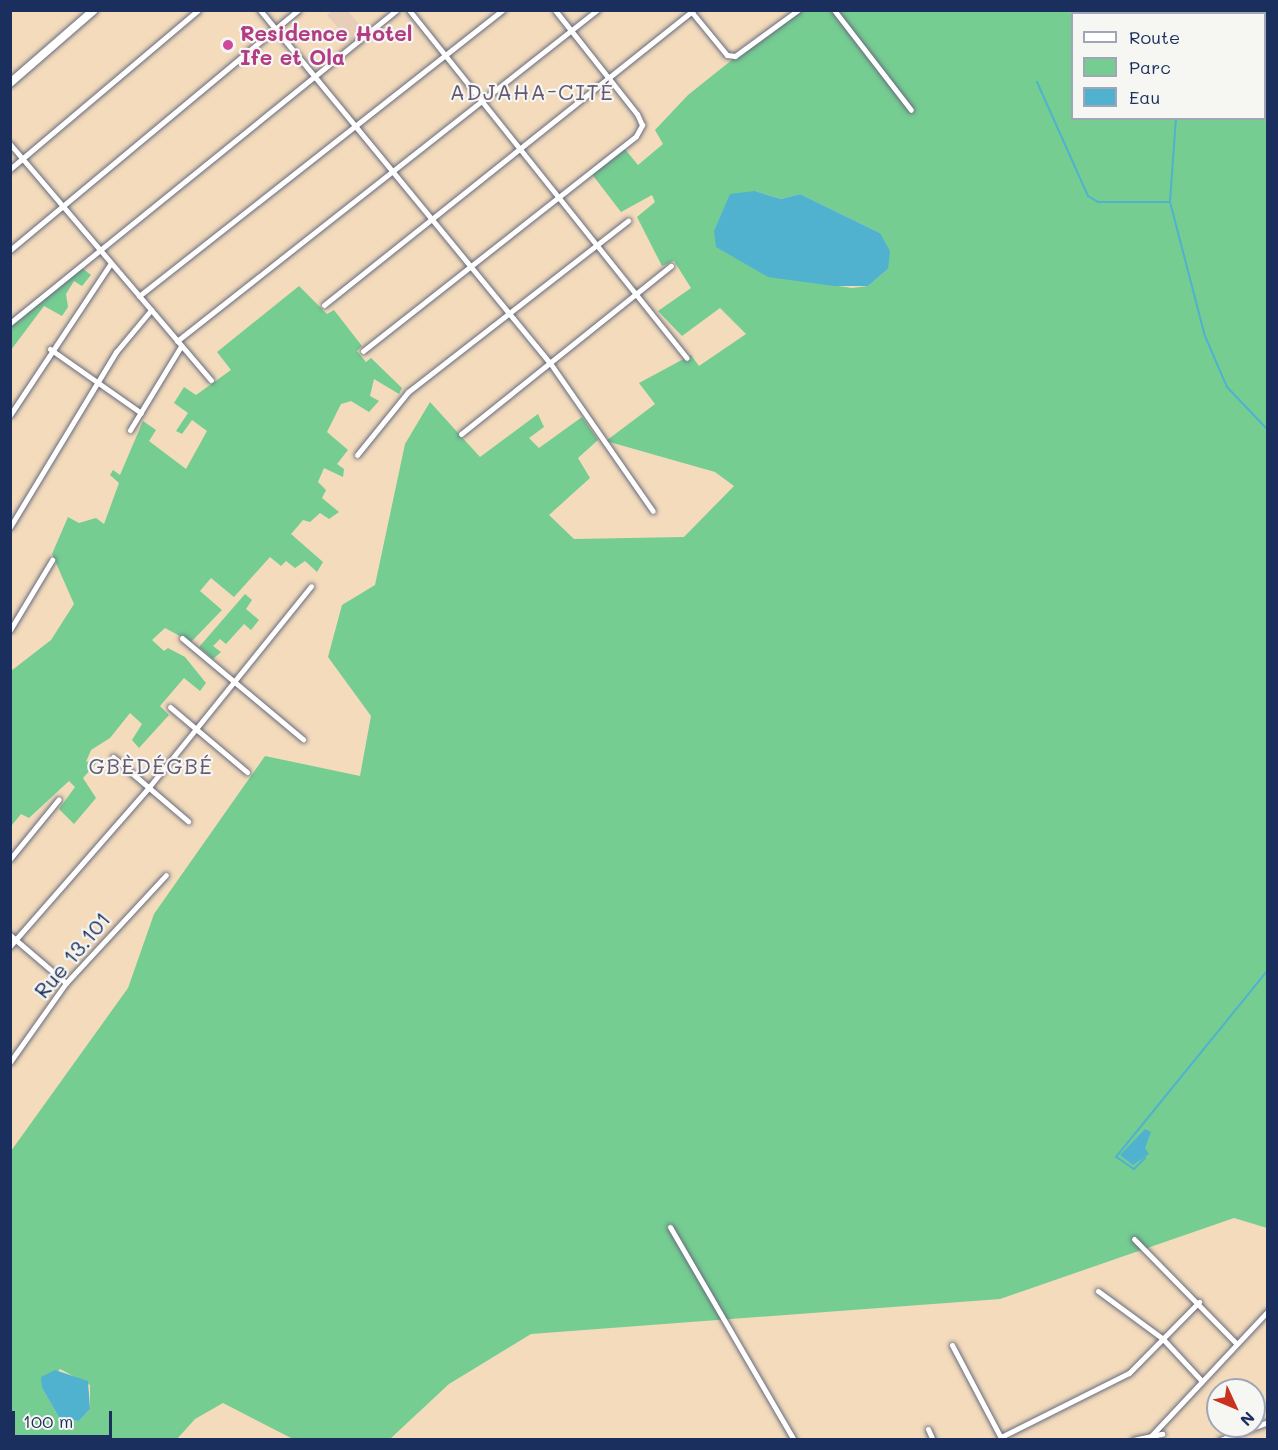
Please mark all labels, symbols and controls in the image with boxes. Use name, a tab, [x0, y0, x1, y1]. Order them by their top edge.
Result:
legend	[1071, 12, 1266, 120]
place label: Residence Hotel Ife et Ola	[240, 20, 412, 70]
text: Route	[1129, 25, 1180, 49]
marker: Residence Hotel Ife et Ola	[221, 38, 235, 52]
text: Parc	[1129, 55, 1171, 79]
district label: ADJAHA-CITÉ	[450, 79, 614, 105]
text: Eau	[1129, 85, 1160, 109]
district label: GBÈDÉGBÉ	[89, 753, 213, 779]
street label: Rue 13.101	[29, 907, 115, 1003]
north arrow	[1206, 1378, 1266, 1438]
scale bar	[15, 1399, 116, 1437]
text: N	[1236, 1408, 1260, 1431]
text: 100 m	[23, 1409, 73, 1433]

